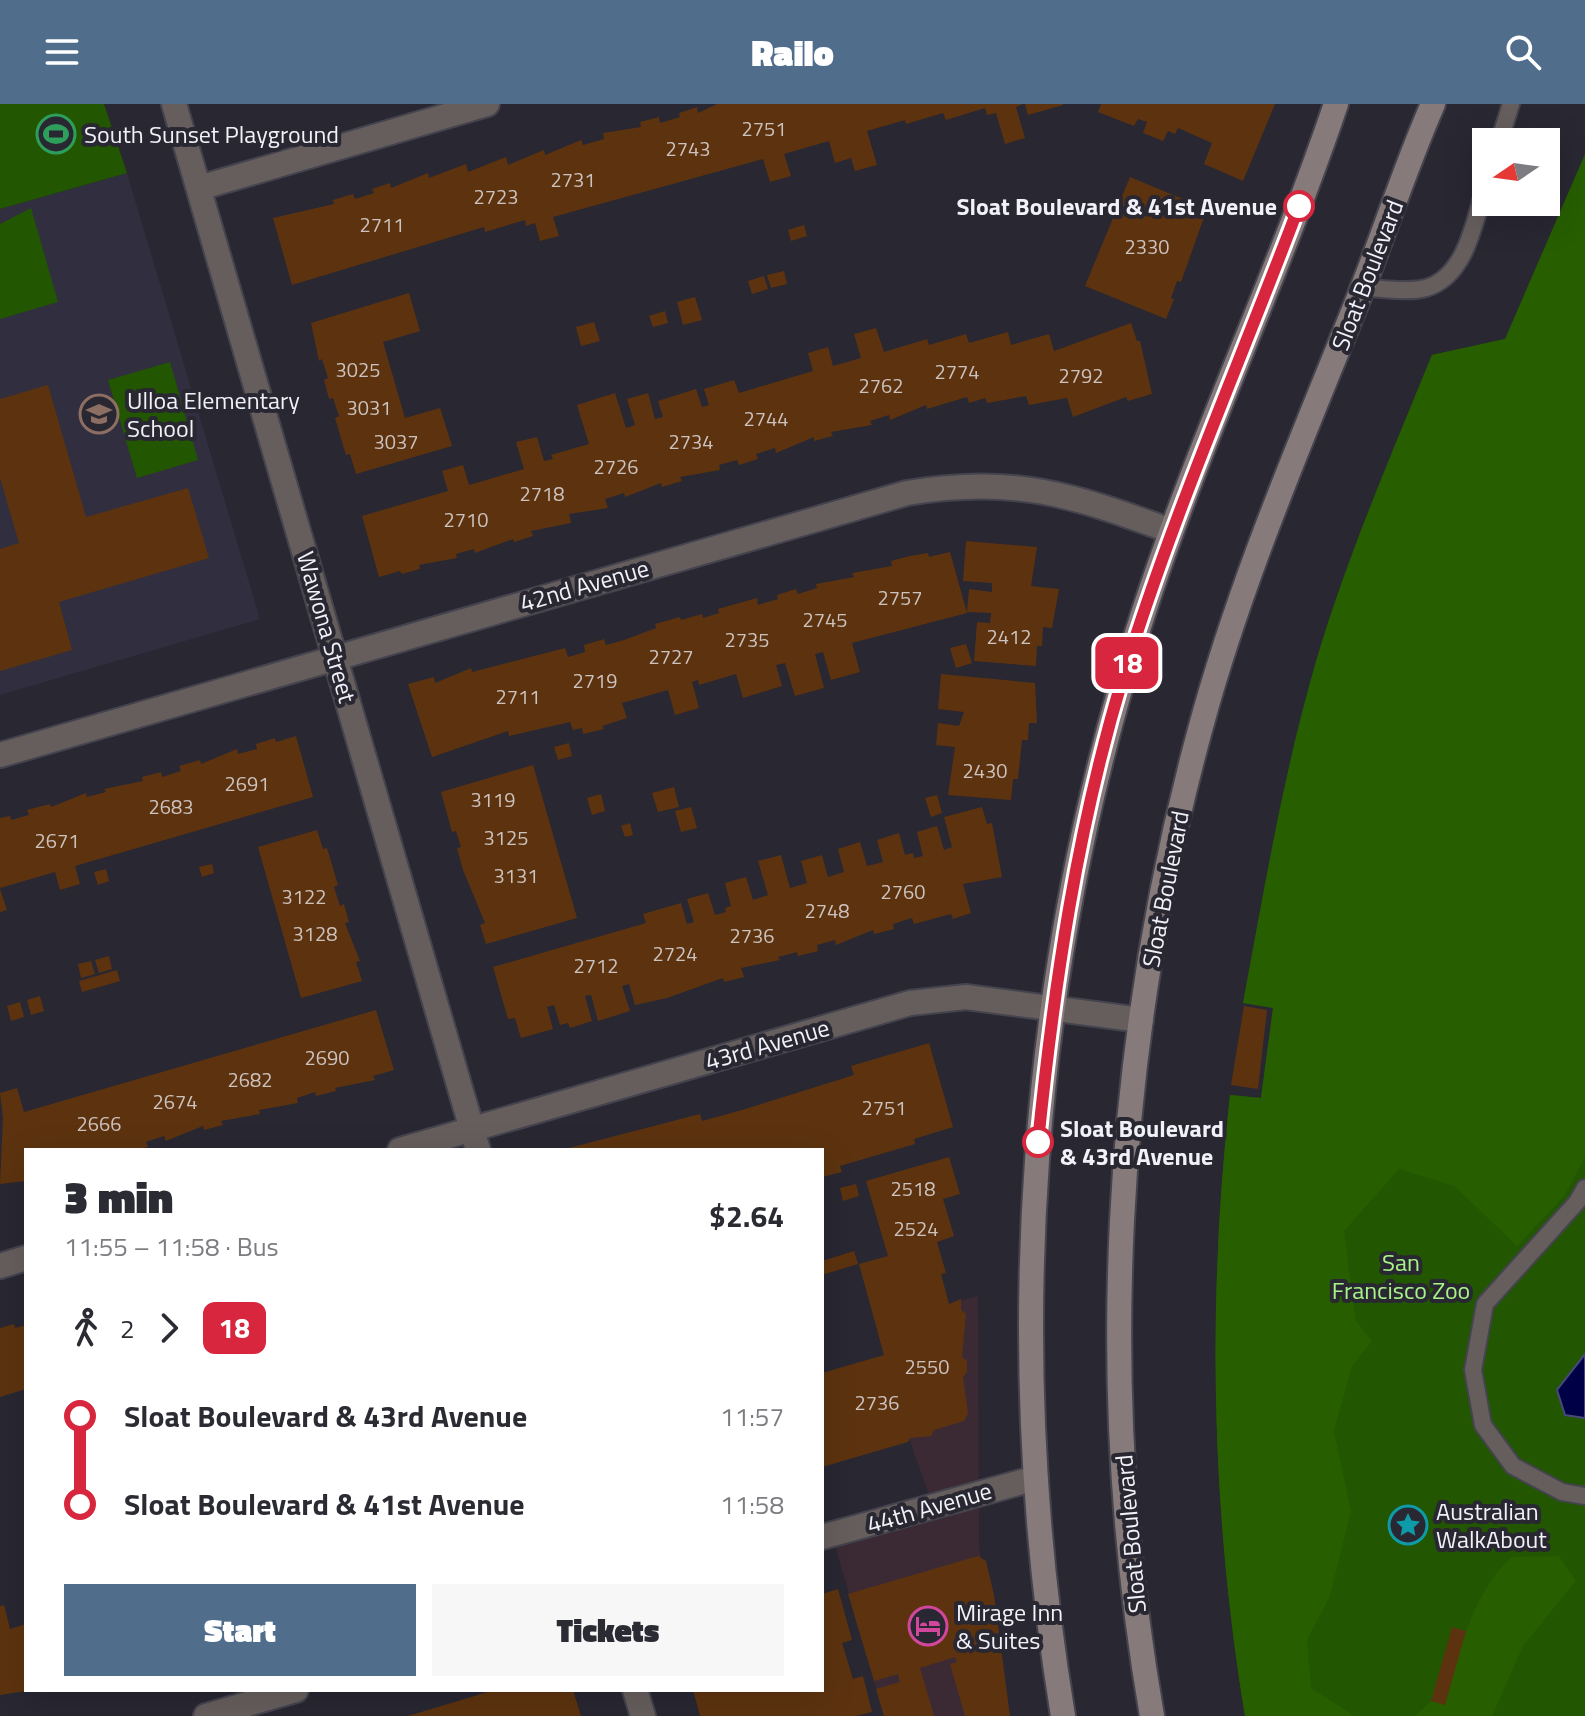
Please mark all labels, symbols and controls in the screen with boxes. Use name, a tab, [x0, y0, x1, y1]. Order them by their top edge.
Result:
text: Railo	[751, 25, 834, 80]
icon: menu	[40, 30, 84, 74]
icon: search	[1501, 30, 1545, 74]
sports icon: South Sunset Playground	[35, 113, 77, 155]
house number: 2751	[742, 113, 786, 144]
place label: South Sunset Playground	[84, 116, 339, 152]
north arrow	[1472, 128, 1560, 216]
map controls	[1472, 128, 1560, 216]
house number: 2743	[666, 133, 710, 164]
house number: 2731	[551, 164, 595, 195]
house number: 2723	[474, 181, 518, 212]
place label: Sloat Boulevard & 41st Avenue	[956, 188, 1277, 224]
marker: Sloat Boulevard & 41st Avenue	[1284, 191, 1314, 221]
street label: Sloat Boulevard	[1322, 194, 1412, 356]
house number: 2711	[360, 209, 404, 240]
house number: 2330	[1125, 231, 1169, 262]
house number: 3025	[336, 354, 380, 385]
house number: 2774	[935, 356, 979, 387]
house number: 2792	[1059, 360, 1103, 391]
house number: 2762	[859, 370, 903, 401]
place label: Ulloa Elementary School	[127, 382, 300, 446]
house number: 3031	[347, 392, 391, 423]
school or university icon: Ulloa Elementary School	[78, 393, 120, 435]
house number: 2744	[744, 403, 788, 434]
house number: 3037	[374, 426, 418, 457]
house number: 2734	[669, 426, 713, 457]
house number: 2726	[594, 451, 638, 482]
house number: 2718	[520, 478, 564, 509]
house number: 2710	[444, 504, 488, 535]
street label: Wawona Street	[288, 547, 366, 707]
street label: 42nd Avenue	[515, 549, 653, 621]
house number: 2757	[878, 582, 922, 613]
house number: 2745	[803, 604, 847, 635]
house number: 2412	[987, 621, 1031, 652]
house number: 2735	[725, 624, 769, 655]
line badge: 18	[1091, 637, 1163, 689]
house number: 2727	[649, 641, 693, 672]
text: 18	[1111, 641, 1143, 684]
house number: 2719	[573, 665, 617, 696]
house number: 2711	[496, 681, 540, 712]
house number: 2430	[963, 755, 1007, 786]
house number: 2691	[225, 768, 269, 799]
house number: 3119	[471, 784, 515, 815]
house number: 2683	[149, 791, 193, 822]
street label: Sloat Boulevard	[1132, 808, 1198, 970]
house number: 3125	[484, 822, 528, 853]
house number: 2671	[35, 825, 79, 856]
house number: 3131	[494, 860, 538, 891]
house number: 2760	[881, 876, 925, 907]
house number: 3122	[282, 881, 326, 912]
house number: 2748	[805, 895, 849, 926]
house number: 3128	[293, 918, 337, 949]
house number: 2736	[730, 920, 774, 951]
house number: 2724	[653, 938, 697, 969]
house number: 2712	[574, 950, 618, 981]
street label: 43rd Avenue	[701, 1009, 833, 1079]
house number: 2690	[305, 1042, 349, 1073]
house number: 2682	[228, 1064, 272, 1095]
house number: 2674	[153, 1086, 197, 1117]
house number: 2751	[862, 1092, 906, 1123]
house number: 2666	[77, 1108, 121, 1139]
place label: Sloat Boulevard & 43rd Avenue	[1060, 1110, 1224, 1174]
marker: Sloat Boulevard & 43rd Avenue	[1023, 1127, 1053, 1157]
text: 3 min	[64, 1163, 173, 1230]
house number: 2518	[891, 1173, 935, 1204]
text: $2.64	[709, 1193, 784, 1239]
house number: 2524	[894, 1213, 938, 1244]
text: 11:55 – 11:58 · Bus	[64, 1227, 279, 1266]
park label: San Francisco Zoo	[1332, 1244, 1470, 1308]
icon: walk	[64, 1306, 108, 1350]
icon: forward	[147, 1306, 191, 1350]
text: 18	[219, 1306, 250, 1349]
text: 2	[120, 1309, 135, 1348]
house number: 2550	[905, 1351, 949, 1382]
house number: 2736	[855, 1387, 899, 1418]
text: Sloat Boulevard & 43rd Avenue	[124, 1393, 527, 1439]
text: 11:57	[720, 1397, 784, 1436]
street label: Sloat Boulevard	[1105, 1453, 1155, 1615]
street label: 44th Avenue	[862, 1472, 996, 1542]
text: Sloat Boulevard & 41st Avenue	[124, 1481, 525, 1527]
text: 11:58	[720, 1485, 784, 1524]
place label: Australian WalkAbout	[1436, 1493, 1547, 1557]
place icon: Australian WalkAbout	[1387, 1504, 1429, 1546]
button: Start	[64, 1584, 416, 1676]
button: Tickets	[432, 1584, 784, 1676]
place label: Mirage Inn & Suites	[956, 1594, 1063, 1658]
hotel icon: Mirage Inn & Suites	[907, 1605, 949, 1647]

